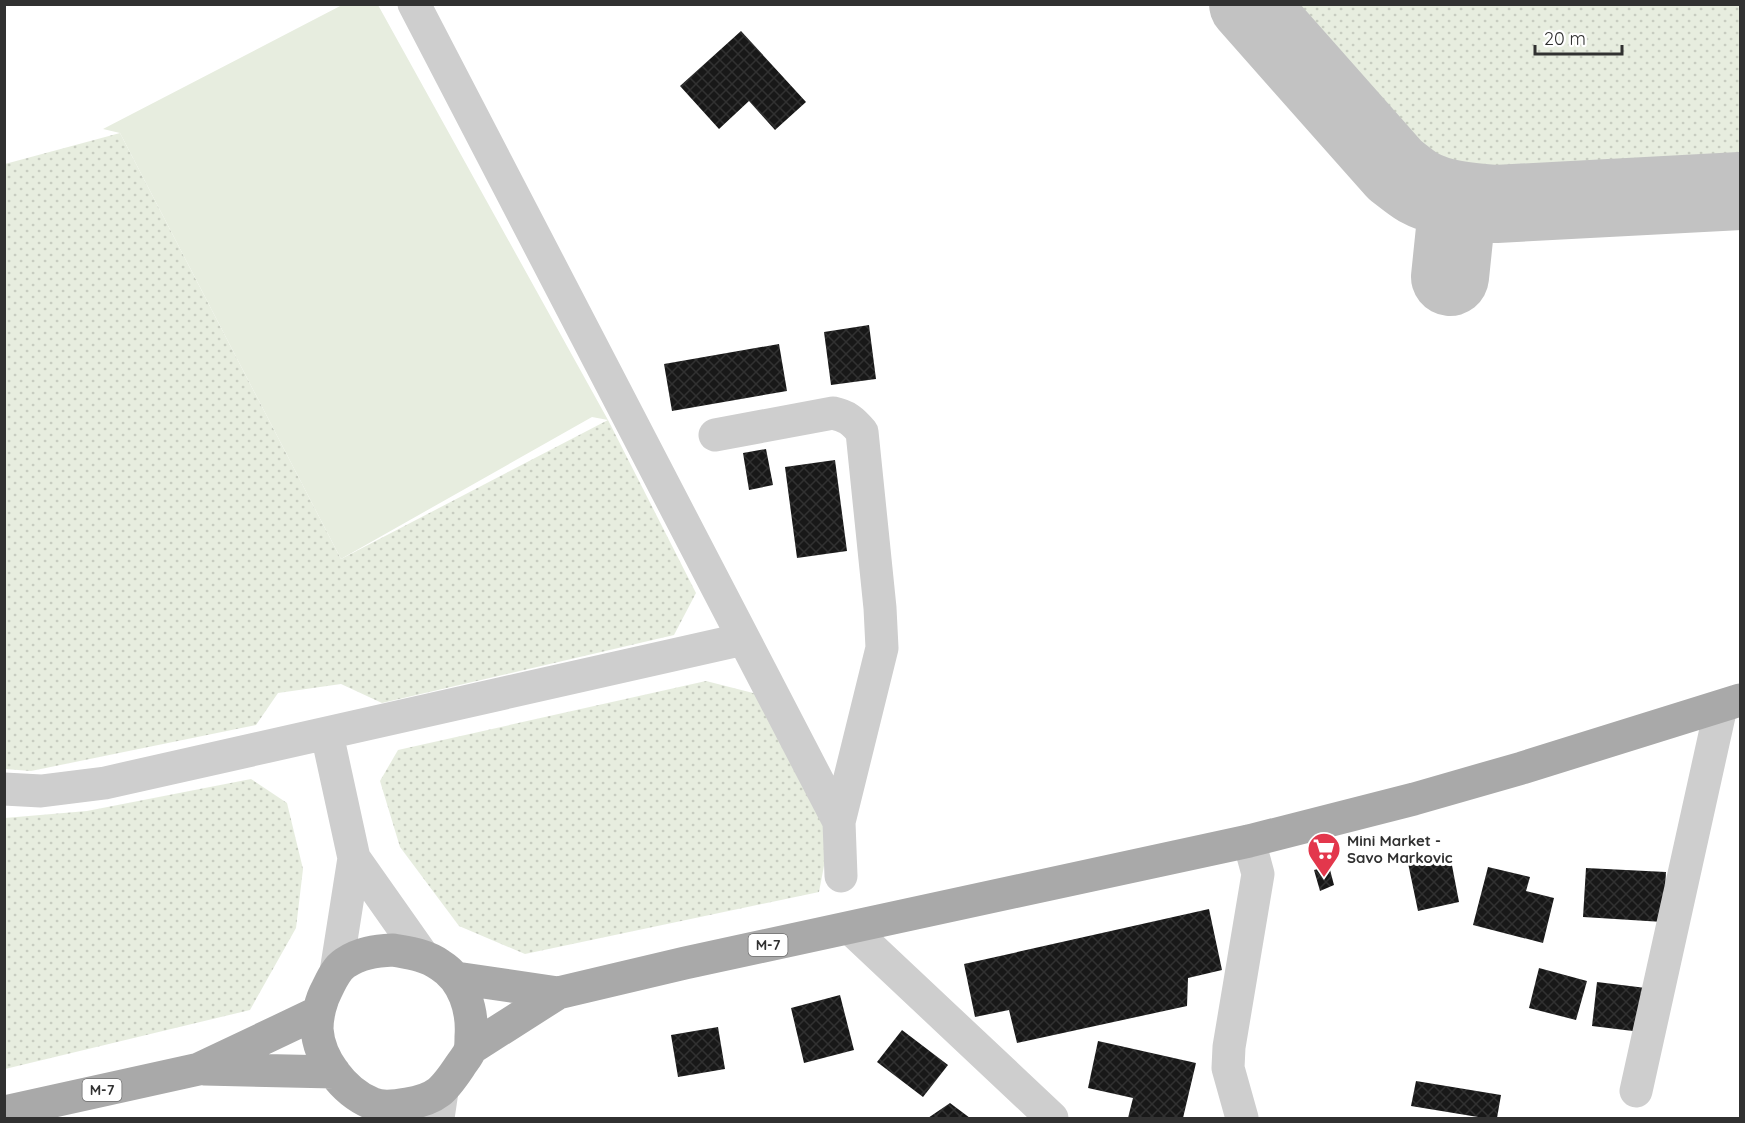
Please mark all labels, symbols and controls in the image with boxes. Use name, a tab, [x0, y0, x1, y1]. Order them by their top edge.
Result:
scale bar	[1535, 18, 1622, 56]
text: 20 m	[1544, 27, 1586, 50]
supermarket icon: Mini Market - Savo Markovic	[1306, 831, 1342, 878]
place label: Mini Market - Savo Markovic	[1347, 831, 1453, 867]
road number: M-7	[748, 934, 788, 956]
road number: M-7	[82, 1079, 122, 1101]

